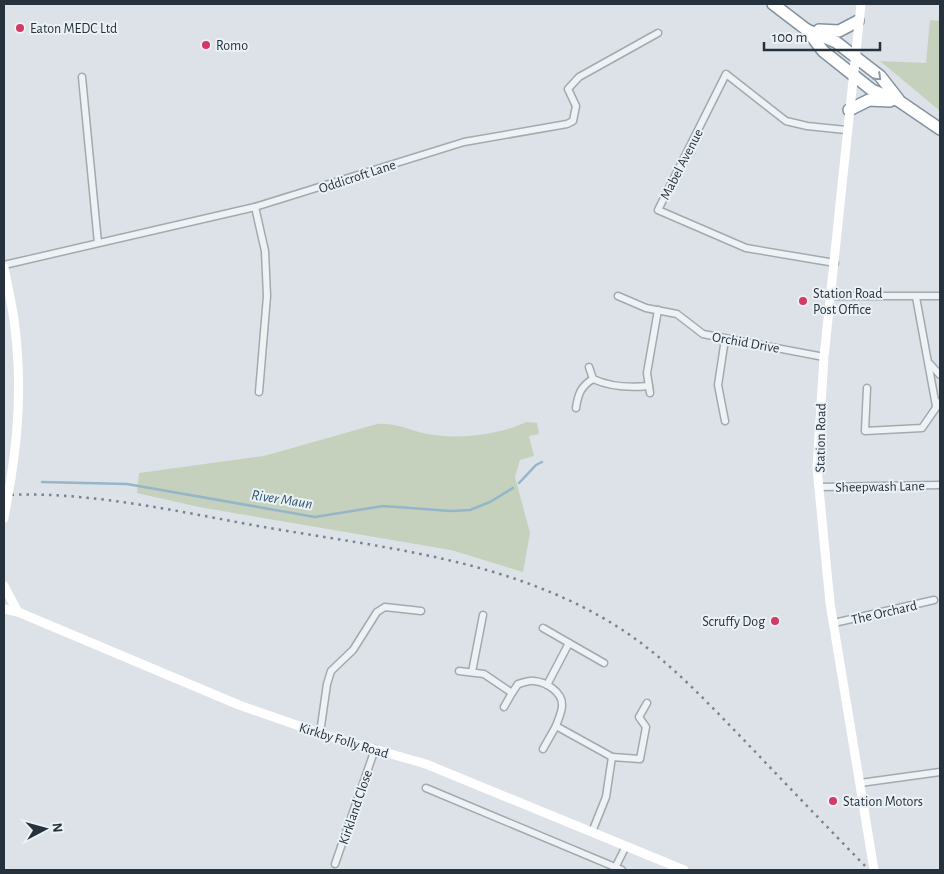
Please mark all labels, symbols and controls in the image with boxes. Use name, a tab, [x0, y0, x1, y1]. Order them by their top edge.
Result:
scale bar	[764, 20, 880, 52]
marker: Eaton MEDC Ltd	[14, 22, 26, 34]
place label: Eaton MEDC Ltd	[30, 22, 117, 36]
text: 100 m	[772, 30, 807, 45]
marker: Romo	[200, 39, 212, 51]
place label: Romo	[216, 39, 248, 53]
one-way arrow	[873, 71, 882, 80]
street label: Mabel Avenue	[658, 127, 706, 202]
street label: Oddicroft Lane	[317, 158, 398, 196]
place label: Station Road Post Office	[813, 287, 883, 317]
marker: Station Road Post Office	[797, 295, 809, 307]
street label: Orchid Drive	[711, 330, 781, 356]
street label: Station Road	[813, 403, 829, 473]
street label: Sheepwash Lane	[835, 479, 925, 495]
water label: River Maun	[250, 487, 313, 512]
street label: The Orchard	[850, 599, 918, 627]
place label: Scruffy Dog	[702, 615, 765, 629]
marker: Scruffy Dog	[769, 615, 781, 627]
street label: Kirkby Folly Road	[297, 721, 390, 761]
street label: Kirkland Close	[337, 768, 375, 846]
marker: Station Motors	[827, 795, 839, 807]
place label: Station Motors	[843, 795, 923, 809]
north arrow	[20, 804, 70, 854]
text: N	[49, 822, 64, 833]

